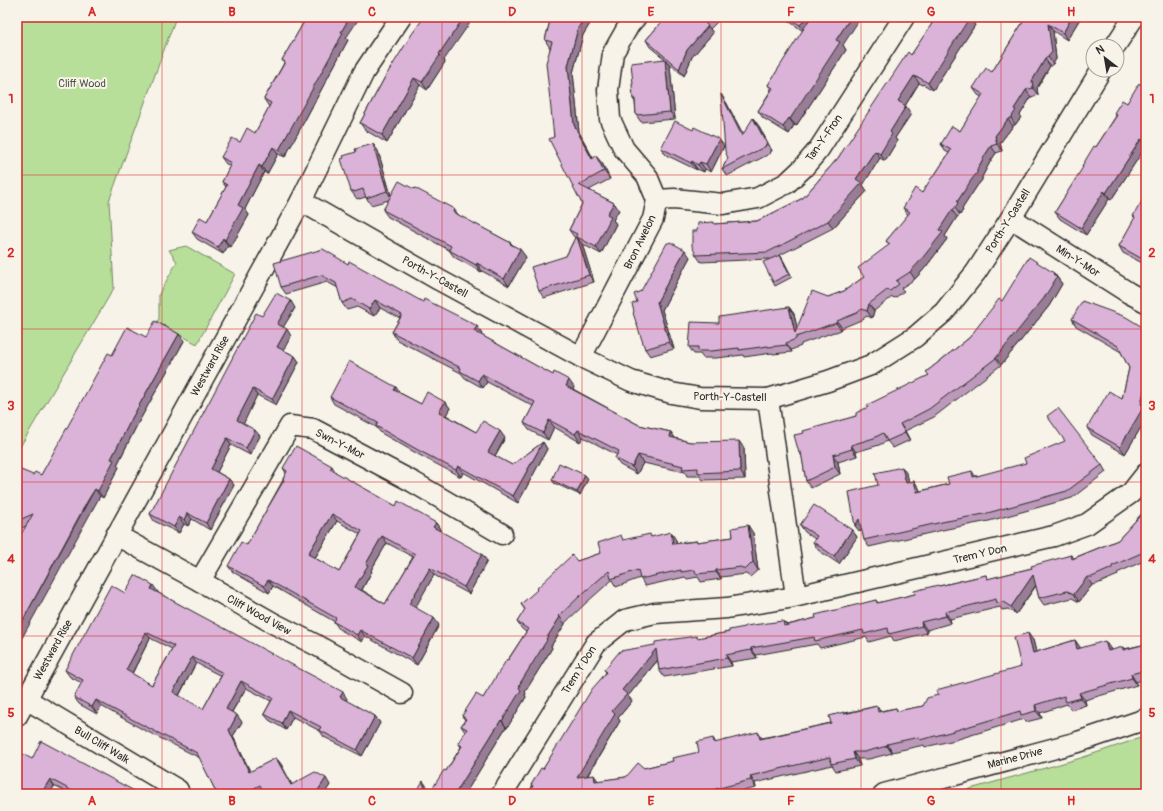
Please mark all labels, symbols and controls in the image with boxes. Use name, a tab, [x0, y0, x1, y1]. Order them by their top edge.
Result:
text: A	[88, 4, 97, 20]
text: B	[228, 4, 236, 20]
text: C	[368, 4, 376, 20]
text: D	[508, 4, 516, 20]
text: E	[648, 4, 655, 20]
text: F	[787, 4, 795, 20]
text: G	[927, 4, 936, 20]
text: H	[1067, 4, 1075, 20]
north arrow	[1085, 38, 1125, 78]
text: N	[1094, 42, 1107, 57]
park label: Cliff Wood	[58, 77, 106, 90]
text: 1	[8, 91, 14, 107]
text: 1	[1149, 91, 1155, 107]
street label: Tan-Y-Fron	[803, 112, 845, 164]
street label: Porth-Y-Castell	[983, 187, 1033, 255]
street label: Bron Awelon	[621, 213, 659, 271]
street label: Min-Y-Mor	[1054, 242, 1102, 280]
text: 2	[7, 245, 15, 261]
text: 2	[1148, 245, 1156, 261]
street label: Porth-Y-Castell	[400, 254, 470, 300]
street label: Westward Rise	[188, 333, 232, 398]
street label: Porth-Y-Castell	[693, 390, 767, 404]
text: 3	[7, 398, 15, 414]
text: 3	[1148, 398, 1156, 414]
street label: Swn-Y-Mor	[313, 426, 367, 462]
street label: Trem Y Don	[952, 542, 1008, 566]
text: 4	[7, 551, 15, 567]
text: 4	[1148, 551, 1156, 567]
street label: Cliff Wood View	[225, 592, 294, 638]
street label: Westward Rise	[31, 617, 75, 682]
street label: Trem Y Don	[559, 643, 599, 697]
text: 5	[7, 705, 15, 721]
text: 5	[1148, 705, 1156, 721]
street label: Bull Cliff Walk	[72, 723, 132, 767]
street label: Marine Drive	[986, 744, 1044, 772]
text: A	[88, 793, 97, 809]
text: B	[228, 793, 236, 809]
text: C	[368, 793, 376, 809]
text: D	[508, 793, 516, 809]
text: E	[648, 793, 655, 809]
text: F	[787, 793, 795, 809]
text: G	[927, 793, 936, 809]
text: H	[1067, 793, 1075, 809]

